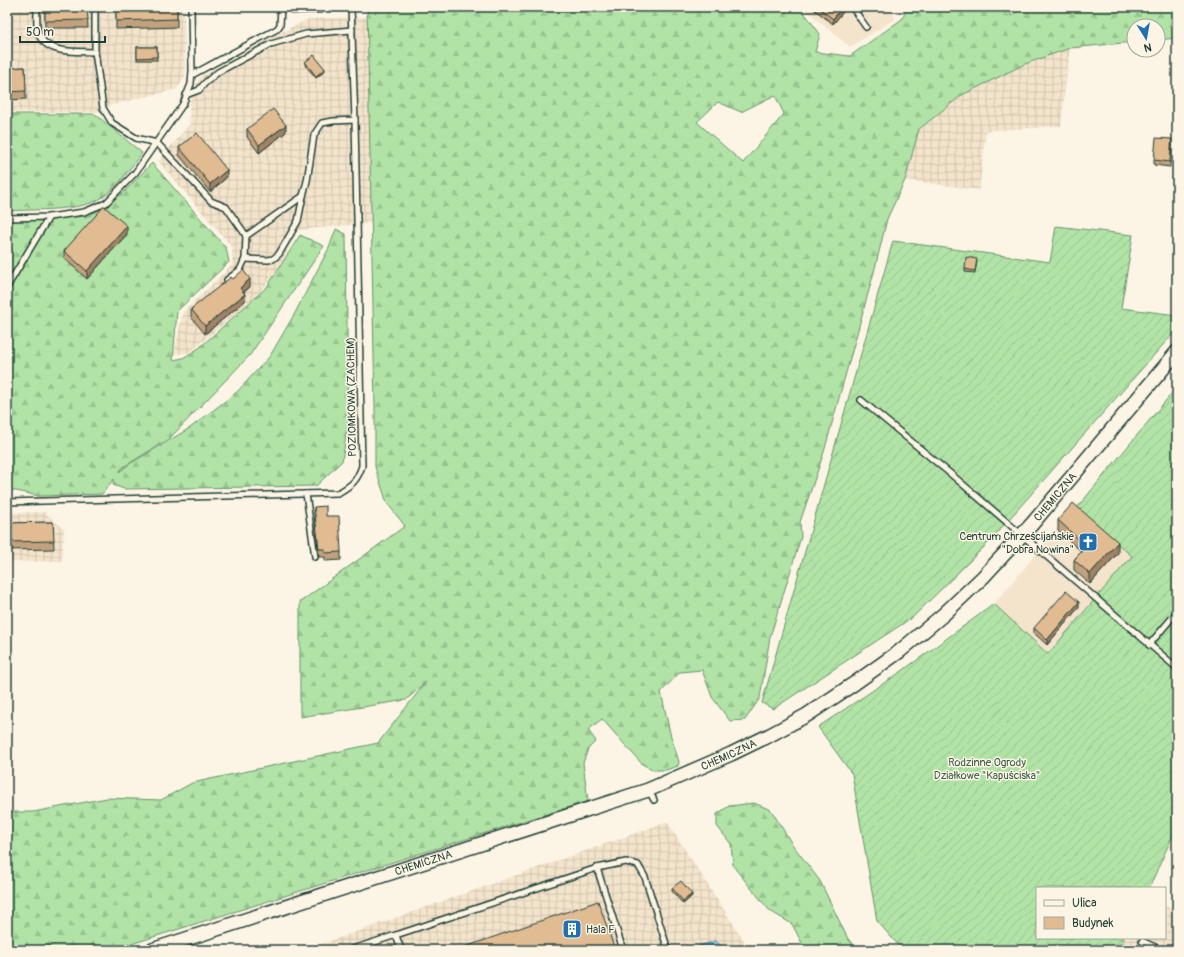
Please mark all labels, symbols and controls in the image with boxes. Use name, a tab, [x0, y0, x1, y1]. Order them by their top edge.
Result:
scale bar	[20, 18, 105, 44]
north arrow	[1126, 18, 1166, 58]
text: 50 m	[26, 25, 54, 40]
text: N	[1142, 40, 1153, 55]
street label: POZIOMKOWA (ZACHEM)	[344, 337, 359, 457]
street label: CHEMICZNA	[1031, 470, 1079, 524]
place label: Centrum Chrześcijańskie "Dobra Nowina"	[960, 530, 1075, 556]
church icon: Centrum Chrześcijańskie "Dobra Nowina"	[1077, 531, 1099, 553]
street label: CHEMICZNA	[699, 737, 758, 773]
park label: Rodzinne Ogrody Działkowe "Kapuściska"	[934, 756, 1040, 782]
street label: CHEMICZNA	[393, 848, 454, 878]
legend	[1036, 887, 1166, 939]
text: Ulica	[1072, 896, 1097, 911]
text: Budynek	[1072, 916, 1114, 931]
building icon: Hala F	[561, 918, 583, 940]
place label: Hala F	[586, 923, 615, 936]

